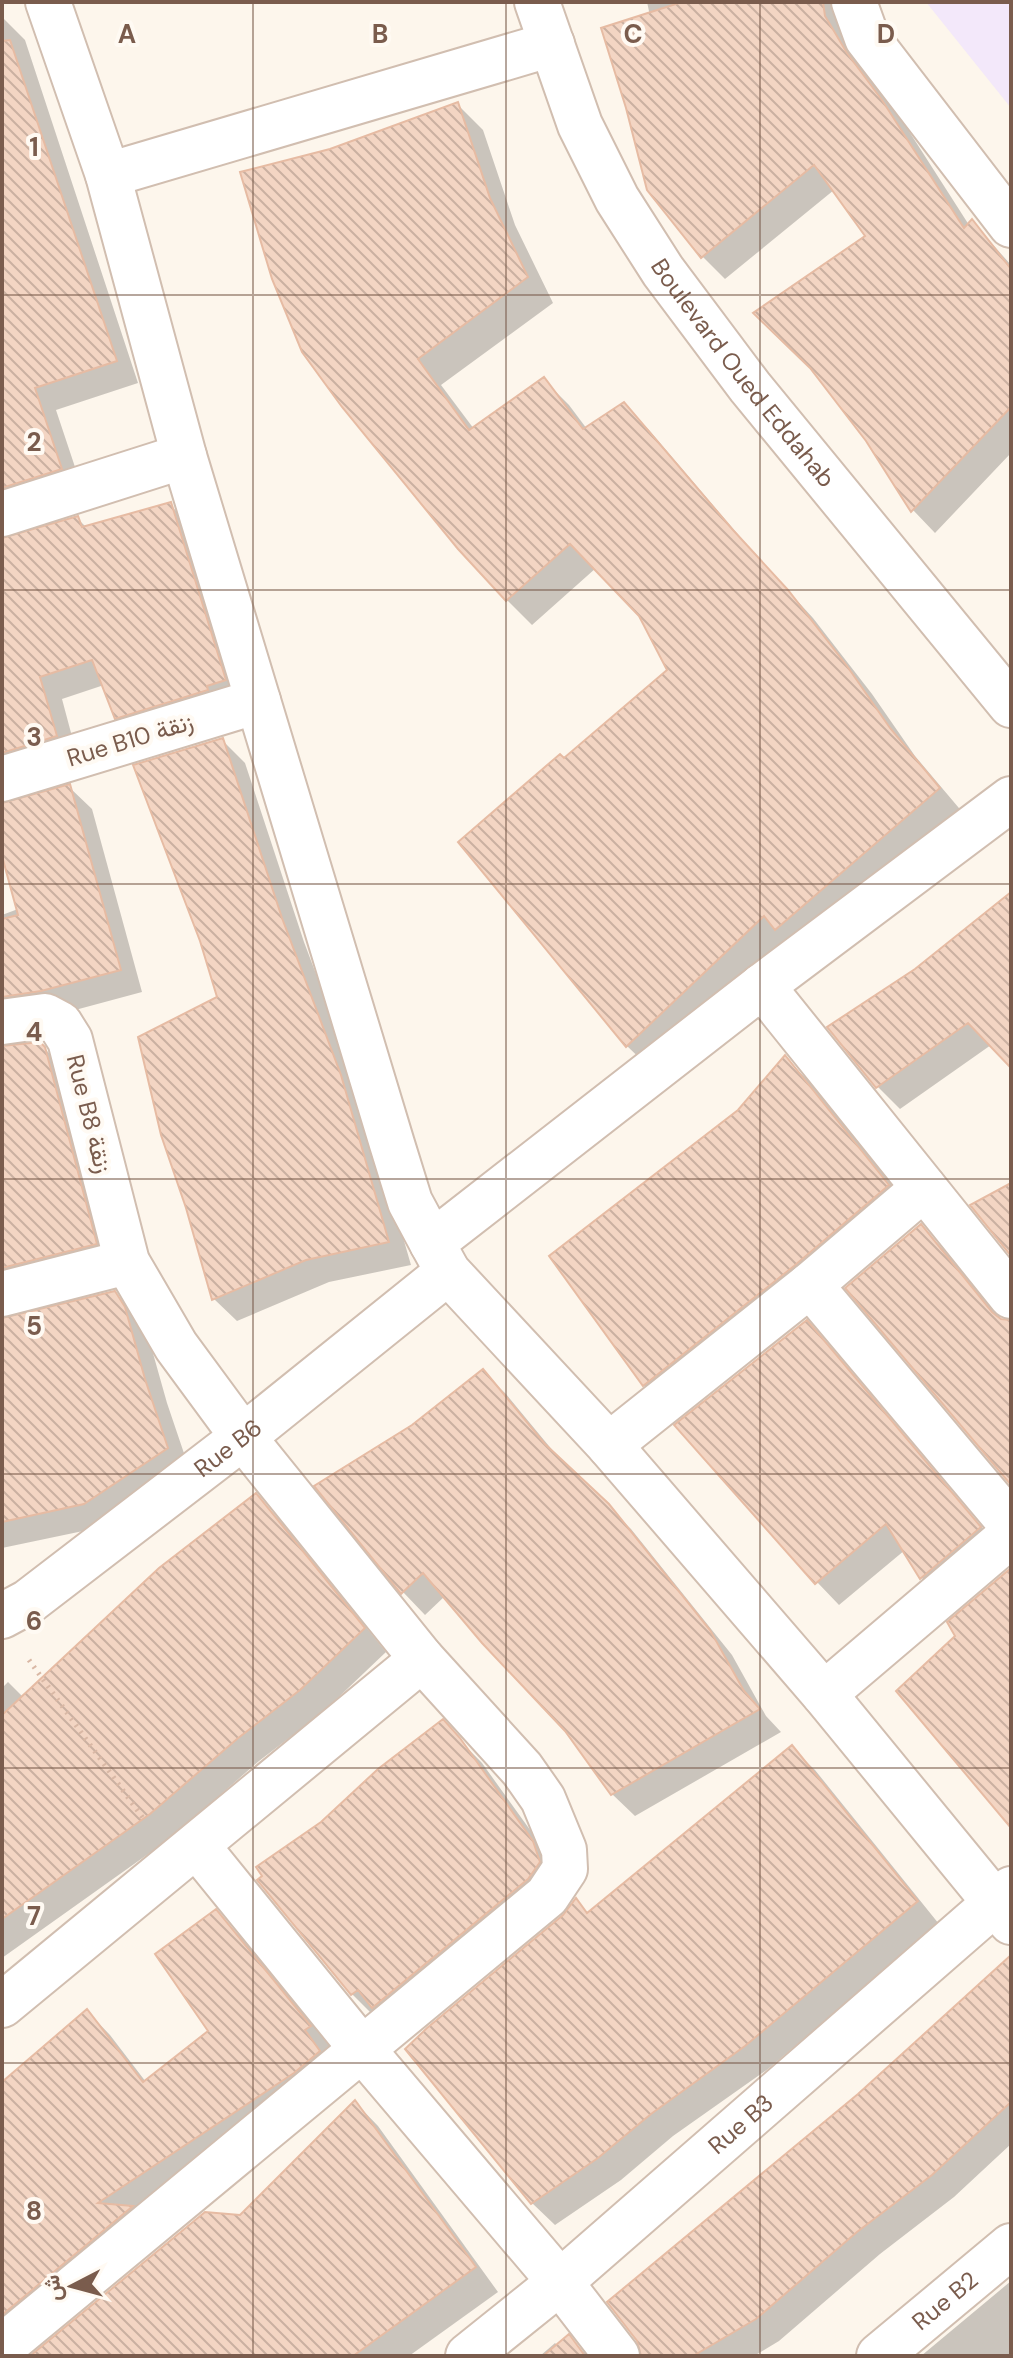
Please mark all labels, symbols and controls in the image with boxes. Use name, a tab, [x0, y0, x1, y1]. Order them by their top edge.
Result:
text: A	[118, 17, 136, 51]
text: B	[372, 17, 388, 51]
text: C	[623, 17, 643, 51]
text: D	[877, 17, 895, 51]
text: 1	[29, 130, 39, 164]
street label: Boulevard Oued Eddahab	[644, 253, 842, 494]
text: 2	[26, 425, 42, 459]
street label: Rue B10 زنقة	[63, 706, 197, 773]
text: 3	[26, 720, 42, 754]
text: 4	[26, 1015, 42, 1049]
street label: Rue B8 زنقة	[60, 1051, 119, 1176]
text: 5	[26, 1309, 42, 1343]
street label: Rue B6	[188, 1412, 268, 1484]
text: 6	[26, 1604, 42, 1638]
text: 7	[27, 1899, 41, 1933]
street label: Rue B3	[701, 2087, 780, 2161]
text: 8	[26, 2194, 42, 2228]
north arrow	[32, 2246, 112, 2326]
street label: Rue B2	[905, 2264, 984, 2337]
text: ش	[37, 2273, 68, 2303]

